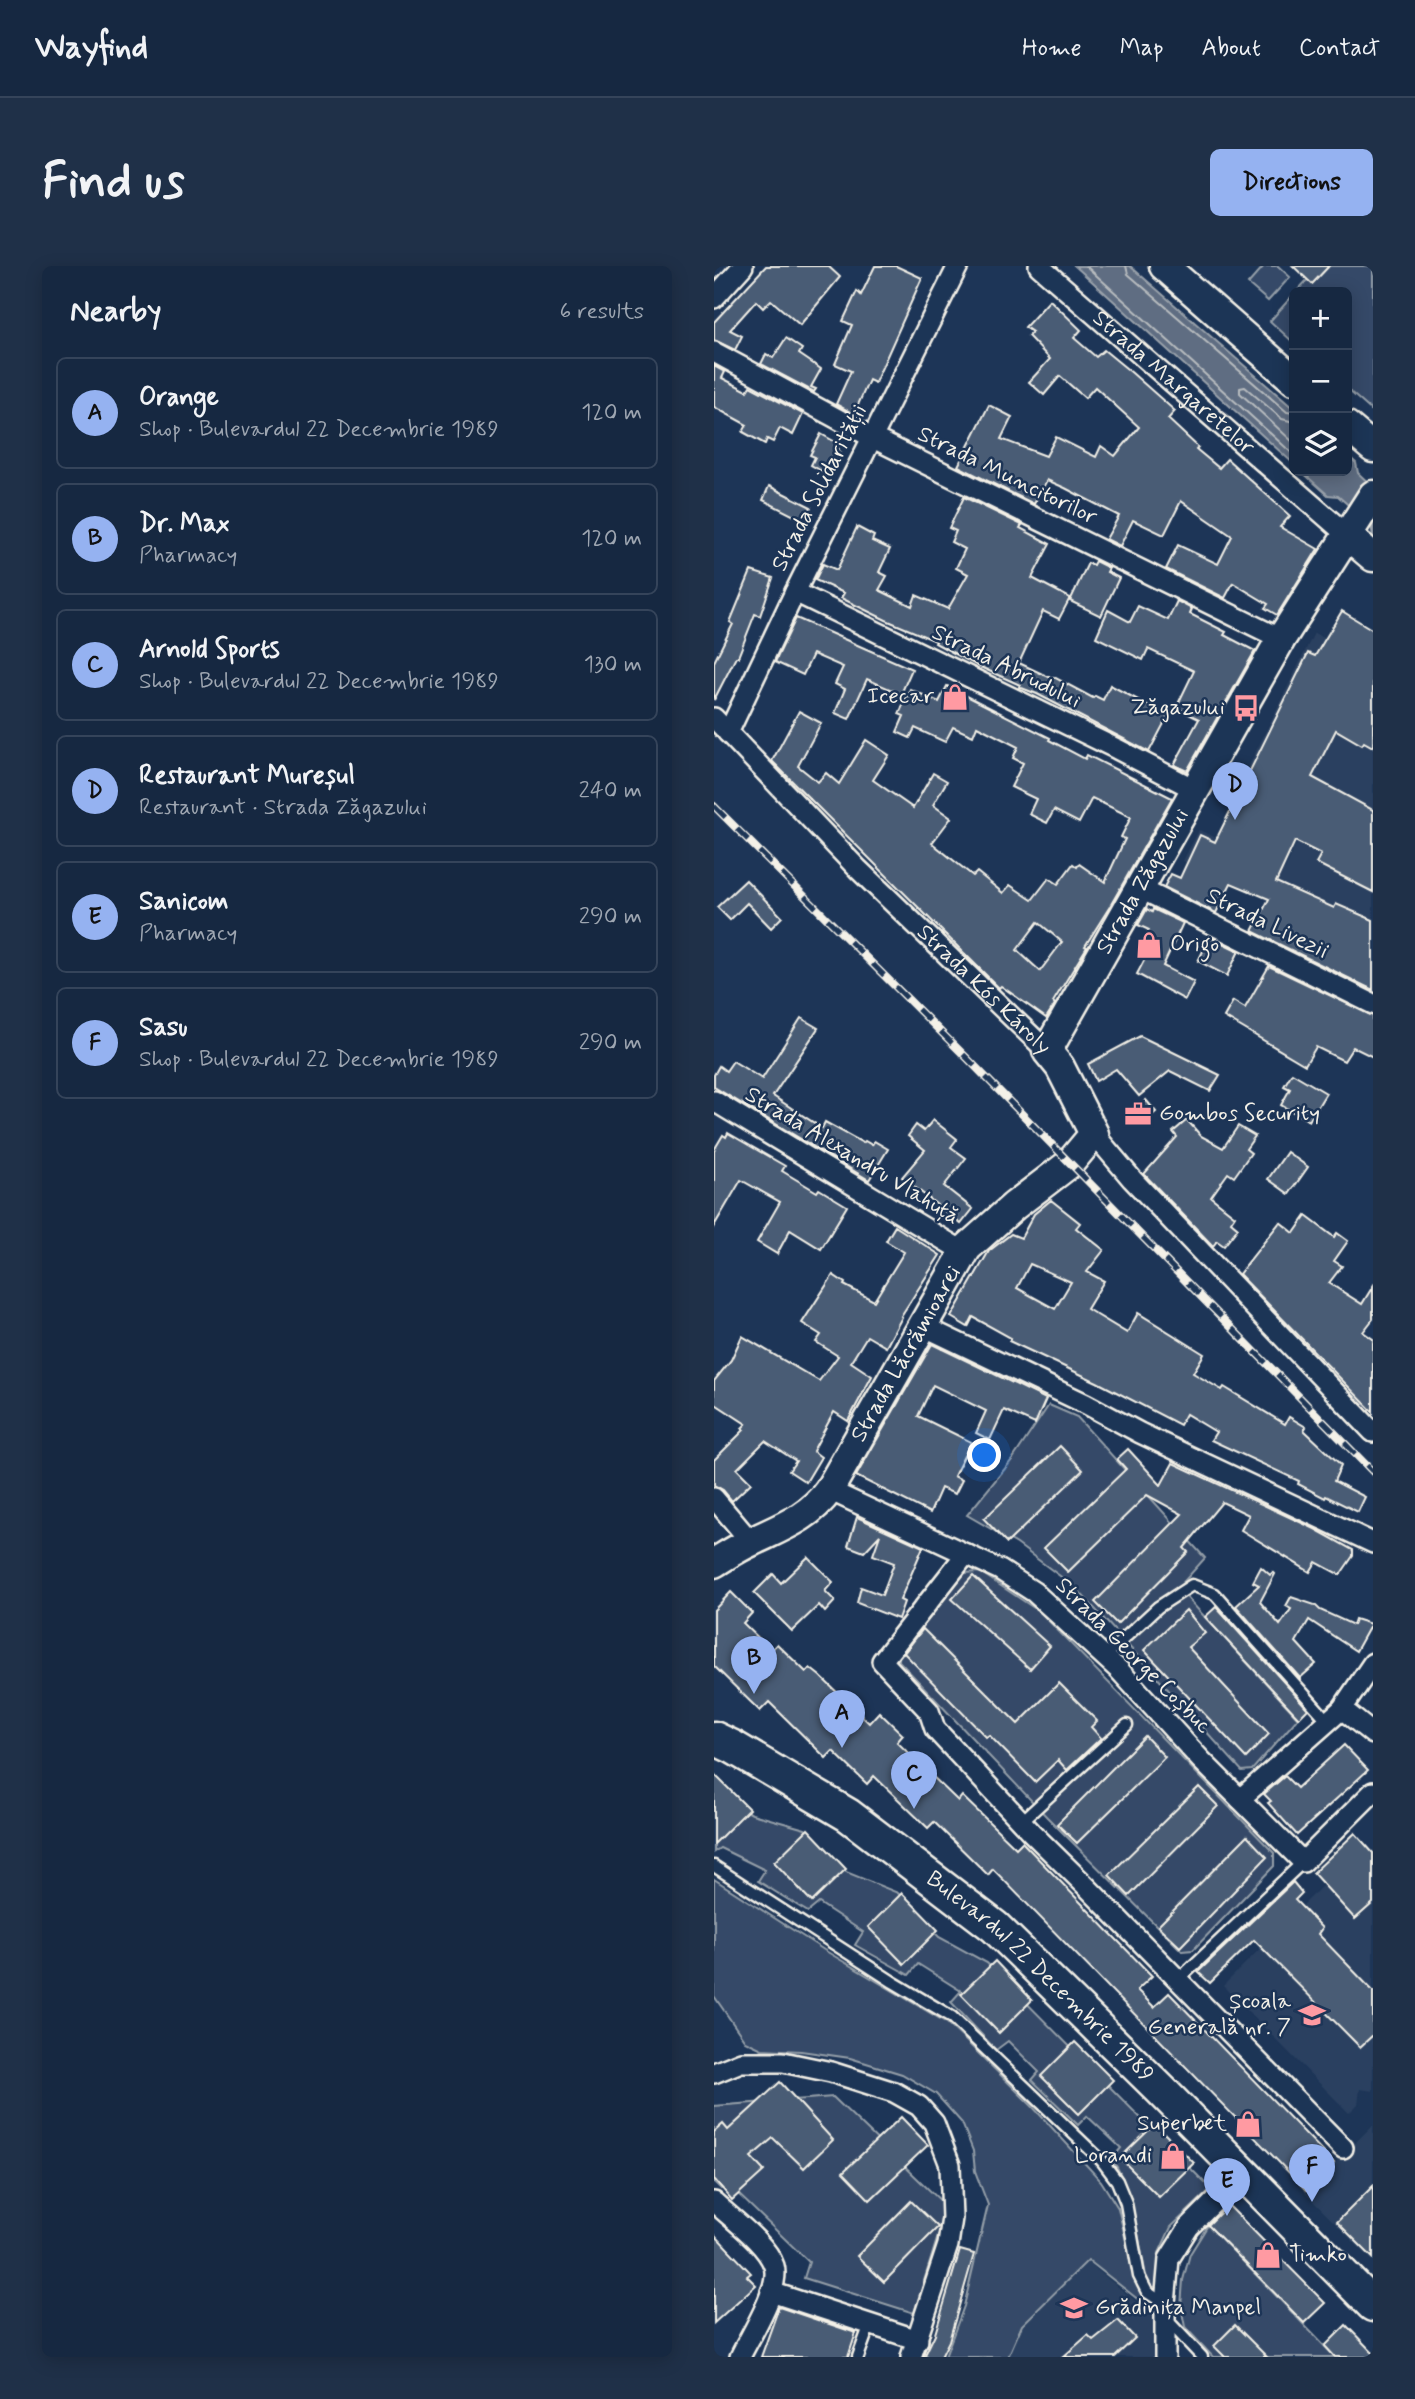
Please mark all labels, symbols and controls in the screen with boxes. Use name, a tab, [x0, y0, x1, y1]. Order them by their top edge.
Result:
text: Wayfind	[35, 26, 148, 70]
text: Home	[1022, 33, 1082, 64]
text: Map	[1120, 33, 1164, 64]
text: About	[1202, 33, 1261, 64]
text: Contact	[1299, 33, 1380, 64]
button: Directions	[1210, 149, 1373, 216]
text: Find us	[42, 150, 185, 215]
map controls	[1289, 287, 1352, 476]
button: +	[1289, 287, 1352, 350]
text: Nearby	[70, 292, 161, 331]
text: 6 results	[560, 297, 644, 327]
street label: Strada Margaretelor	[1086, 304, 1261, 462]
button: −	[1289, 350, 1352, 413]
text: Orange	[139, 381, 219, 415]
text: A	[87, 398, 103, 428]
text: 120 m	[581, 398, 642, 428]
street label: Strada Solidarității	[765, 400, 875, 576]
button: layers	[1289, 413, 1352, 476]
text: Shop · Bulevardul 22 Decembrie 1989	[139, 415, 499, 445]
street label: Strada Muncitorilor	[912, 420, 1102, 533]
text: Dr. Max	[139, 507, 230, 541]
text: B	[88, 524, 102, 554]
text: 120 m	[581, 524, 642, 554]
text: Pharmacy	[139, 541, 237, 571]
street label: Strada Abrudului	[926, 618, 1086, 716]
text: Arnold Sports	[139, 633, 280, 667]
text: C	[87, 650, 103, 680]
text: 130 m	[584, 650, 642, 680]
text: Shop · Bulevardul 22 Decembrie 1989	[139, 667, 499, 697]
place label: Icecar	[867, 682, 934, 712]
shop icon: Icecar	[940, 682, 970, 712]
place label: Zăgazului	[1130, 693, 1225, 723]
bus stop icon: Zăgazului	[1231, 693, 1261, 723]
text: Restaurant Mureșul	[139, 759, 355, 793]
pin: D	[1212, 762, 1258, 820]
text: D	[87, 776, 103, 806]
text: 240 m	[578, 776, 642, 806]
text: Restaurant · Strada Zăgazului	[139, 793, 427, 823]
street label: Strada Zăgazului	[1090, 803, 1197, 960]
street label: Strada Livezii	[1201, 881, 1333, 967]
text: Sanicom	[139, 885, 228, 919]
text: E	[88, 902, 102, 932]
text: 290 m	[579, 902, 642, 932]
street label: Strada Kós Károly	[910, 918, 1057, 1062]
text: Pharmacy	[139, 919, 237, 949]
shop icon: Origo	[1134, 930, 1164, 960]
place label: Origo	[1170, 930, 1219, 962]
text: Sasu	[139, 1011, 187, 1045]
text: F	[89, 1028, 101, 1058]
text: 290 m	[579, 1028, 642, 1058]
text: Shop · Bulevardul 22 Decembrie 1989	[139, 1045, 499, 1075]
street label: Strada Alexandru Vlahuță	[739, 1080, 965, 1232]
office icon: Gombos Security	[1123, 1099, 1153, 1129]
place label: Gombos Security	[1159, 1099, 1320, 1129]
street label: Strada Lăcrămioarei	[844, 1260, 969, 1448]
your location	[967, 1438, 1001, 1472]
street label: Strada George Coșbuc	[1048, 1571, 1218, 1741]
pin: B	[731, 1636, 777, 1694]
pin: A	[819, 1690, 865, 1748]
pin: C	[891, 1751, 937, 1809]
street label: Bulevardul 22 Decembrie 1989	[919, 1864, 1160, 2089]
place label: Școala Generală nr. 7	[1148, 1987, 1291, 2043]
school or university icon: Școala Generală nr. 7	[1297, 2000, 1327, 2030]
place label: Superbet	[1137, 2109, 1227, 2139]
shop icon: Superbet	[1233, 2109, 1263, 2139]
place label: Lorandi	[1074, 2141, 1152, 2171]
shop icon: Lorandi	[1158, 2141, 1188, 2171]
pin: F	[1289, 2144, 1335, 2202]
pin: E	[1204, 2158, 1250, 2216]
shop icon: Timko	[1253, 2240, 1283, 2270]
place label: Timko	[1289, 2240, 1347, 2270]
school or university icon: Grădinița Manpel	[1059, 2293, 1089, 2323]
place label: Grădinița Manpel	[1095, 2293, 1261, 2323]

